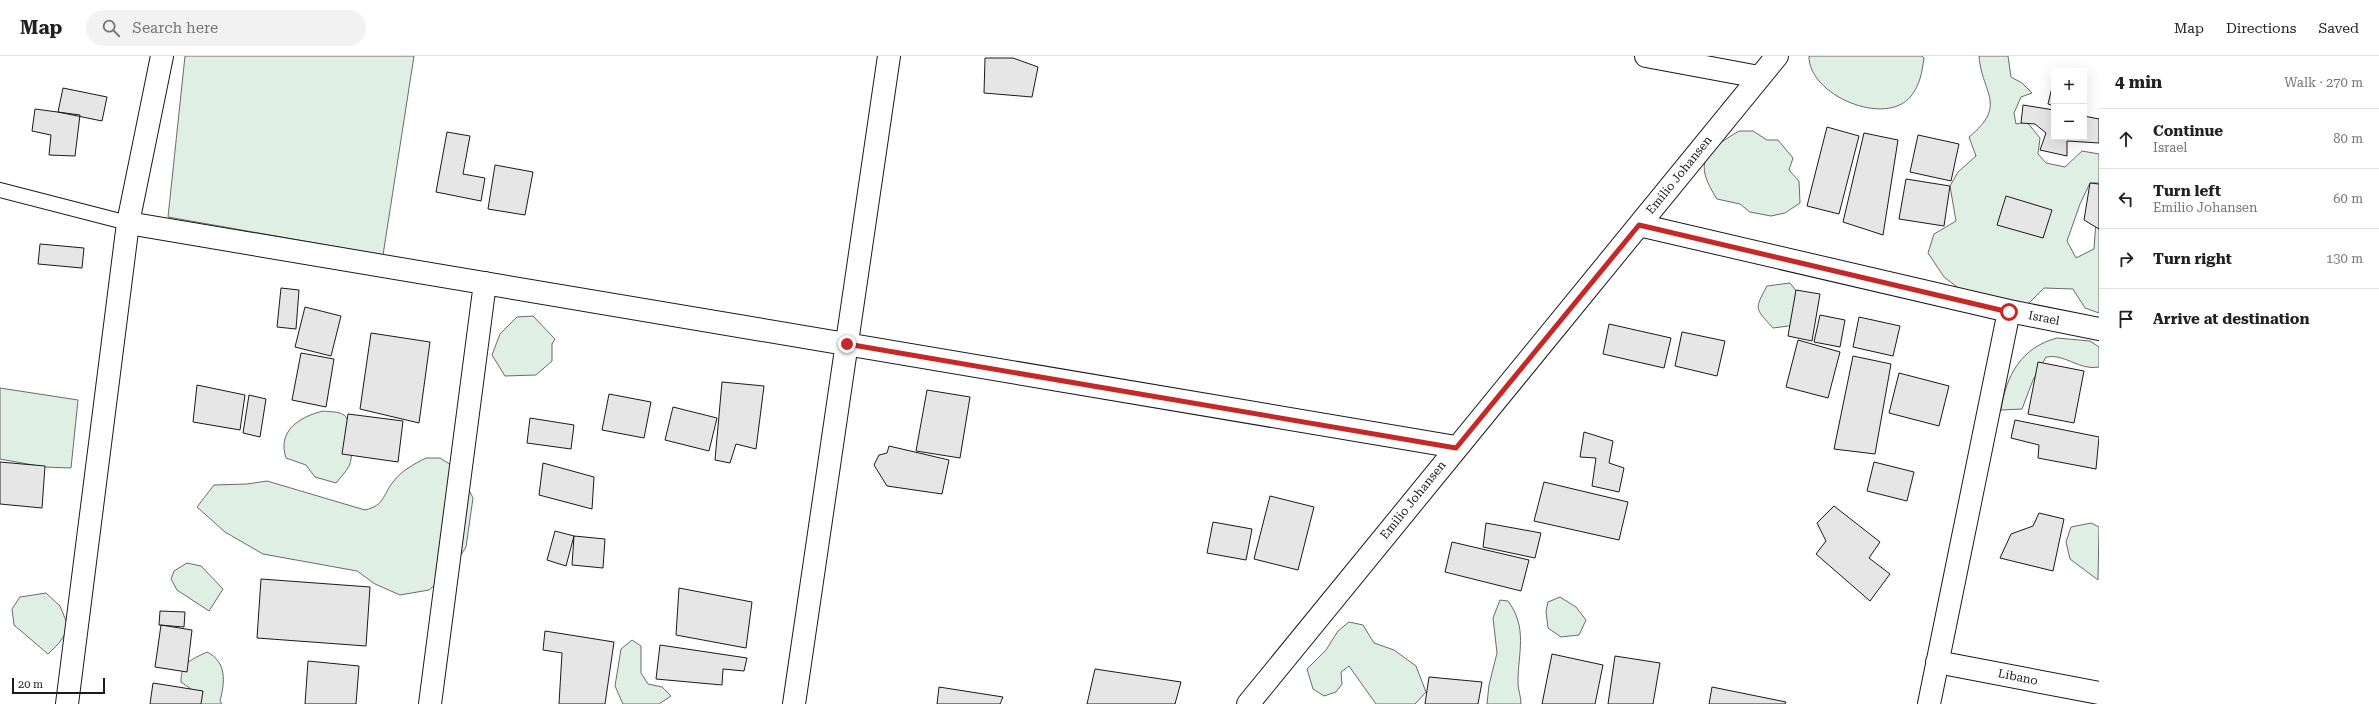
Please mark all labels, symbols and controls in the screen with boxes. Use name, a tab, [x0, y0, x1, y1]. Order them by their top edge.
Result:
search box	[86, 10, 366, 46]
text: Map	[20, 16, 62, 39]
icon: search	[100, 17, 122, 39]
text: Search here	[132, 19, 218, 37]
text: Map	[2174, 20, 2204, 36]
text: Directions	[2226, 20, 2296, 36]
text: Saved	[2318, 20, 2359, 36]
map controls	[2051, 68, 2087, 140]
button: +	[2051, 68, 2087, 104]
text: 4 min	[2115, 72, 2162, 92]
text: Walk · 270 m	[2284, 75, 2363, 90]
button: −	[2051, 104, 2087, 140]
text: Continue	[2153, 122, 2223, 140]
icon: ahead	[2115, 128, 2137, 150]
text: 80 m	[2333, 131, 2363, 146]
street label: Emilio Johansen	[1643, 133, 1715, 217]
text: Israel	[2153, 140, 2187, 155]
text: Turn left	[2153, 182, 2221, 200]
icon: left	[2115, 188, 2137, 210]
text: 60 m	[2333, 191, 2363, 206]
text: Emilio Johansen	[2153, 200, 2257, 215]
icon: right	[2115, 248, 2137, 270]
text: Turn right	[2153, 250, 2232, 268]
text: 130 m	[2326, 251, 2363, 266]
route start	[2000, 303, 2018, 321]
street label: Israel	[2027, 308, 2061, 328]
icon: arrive	[2115, 308, 2137, 330]
text: Arrive at destination	[2153, 310, 2309, 328]
route end	[838, 335, 856, 353]
street label: Emilio Johansen	[1377, 458, 1449, 542]
street label: Libano	[1997, 666, 2039, 688]
scale bar	[12, 676, 105, 695]
text: 20 m	[18, 678, 43, 691]

